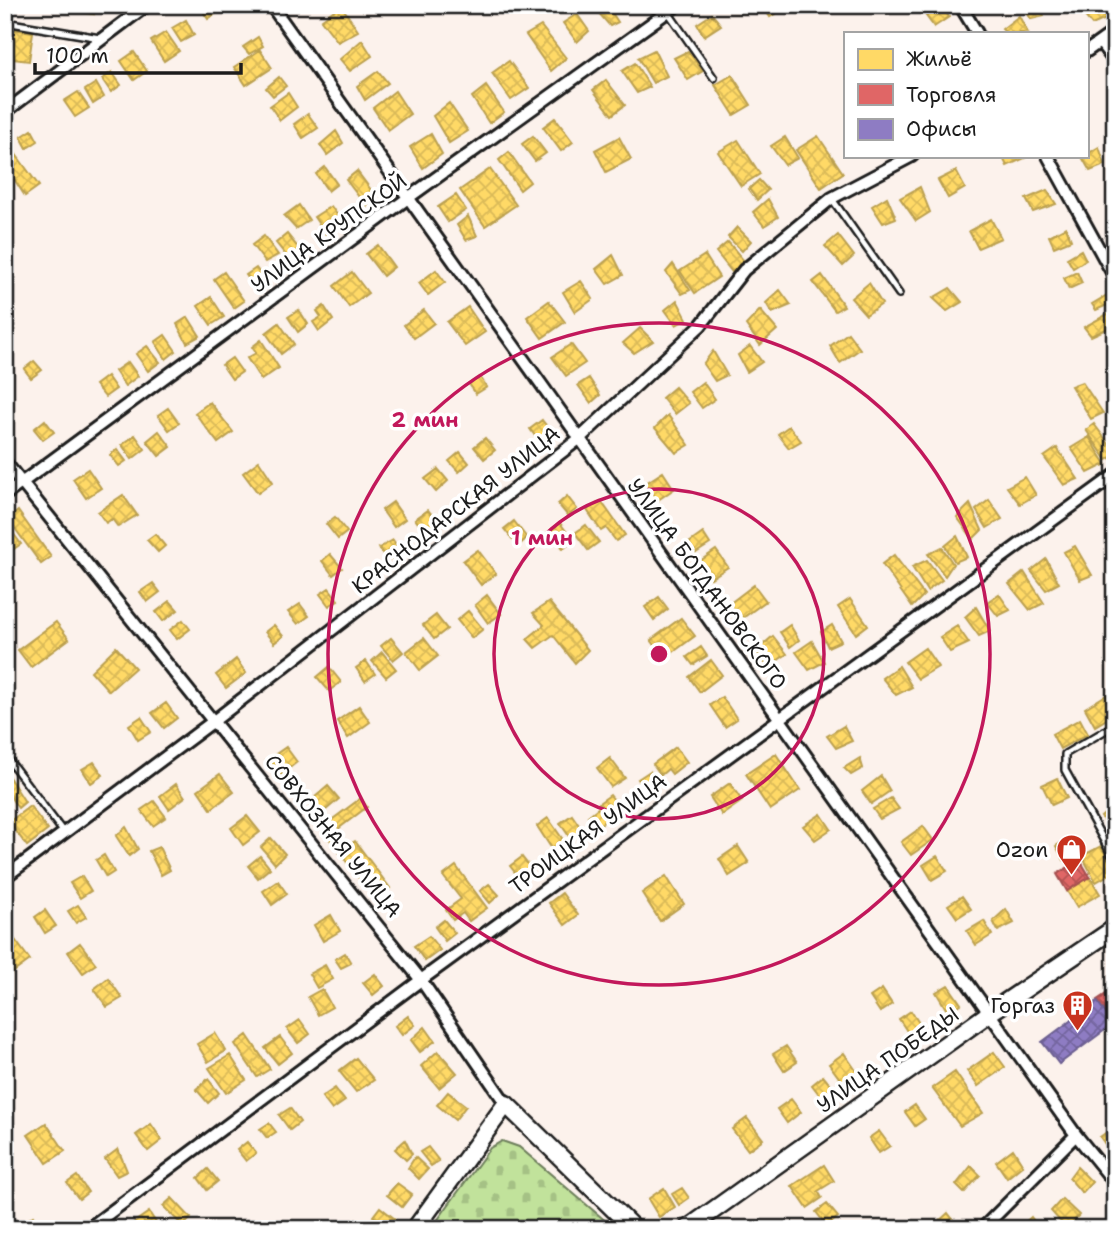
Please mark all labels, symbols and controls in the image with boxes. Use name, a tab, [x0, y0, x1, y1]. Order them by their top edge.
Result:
scale bar	[35, 32, 242, 76]
legend	[844, 32, 1088, 158]
text: 100 m	[46, 42, 109, 70]
text: Жильё	[906, 45, 972, 73]
text: Торговля	[906, 81, 996, 109]
text: Офисы	[906, 115, 977, 143]
street label: УЛИЦА КРУПСКОЙ	[245, 167, 413, 299]
text: 2 мин	[391, 406, 459, 434]
street label: КРАСНОДАРСКАЯ УЛИЦА	[346, 420, 566, 600]
street label: УЛИЦА БОГДАНОВСКОГО	[621, 473, 793, 695]
text: 1 мин	[511, 524, 573, 552]
centre of rings	[647, 642, 671, 666]
street label: СОВХОЗНАЯ УЛИЦА	[258, 749, 408, 923]
street label: ТРОИЦКАЯ УЛИЦА	[504, 767, 672, 901]
shop icon: Ozon	[1054, 833, 1088, 877]
place label: Ozon	[996, 836, 1048, 864]
building icon: Горгаз	[1061, 989, 1095, 1033]
place label: Горгаз	[991, 992, 1055, 1020]
street label: УЛИЦА ПОБЕДЫ	[812, 1001, 964, 1119]

